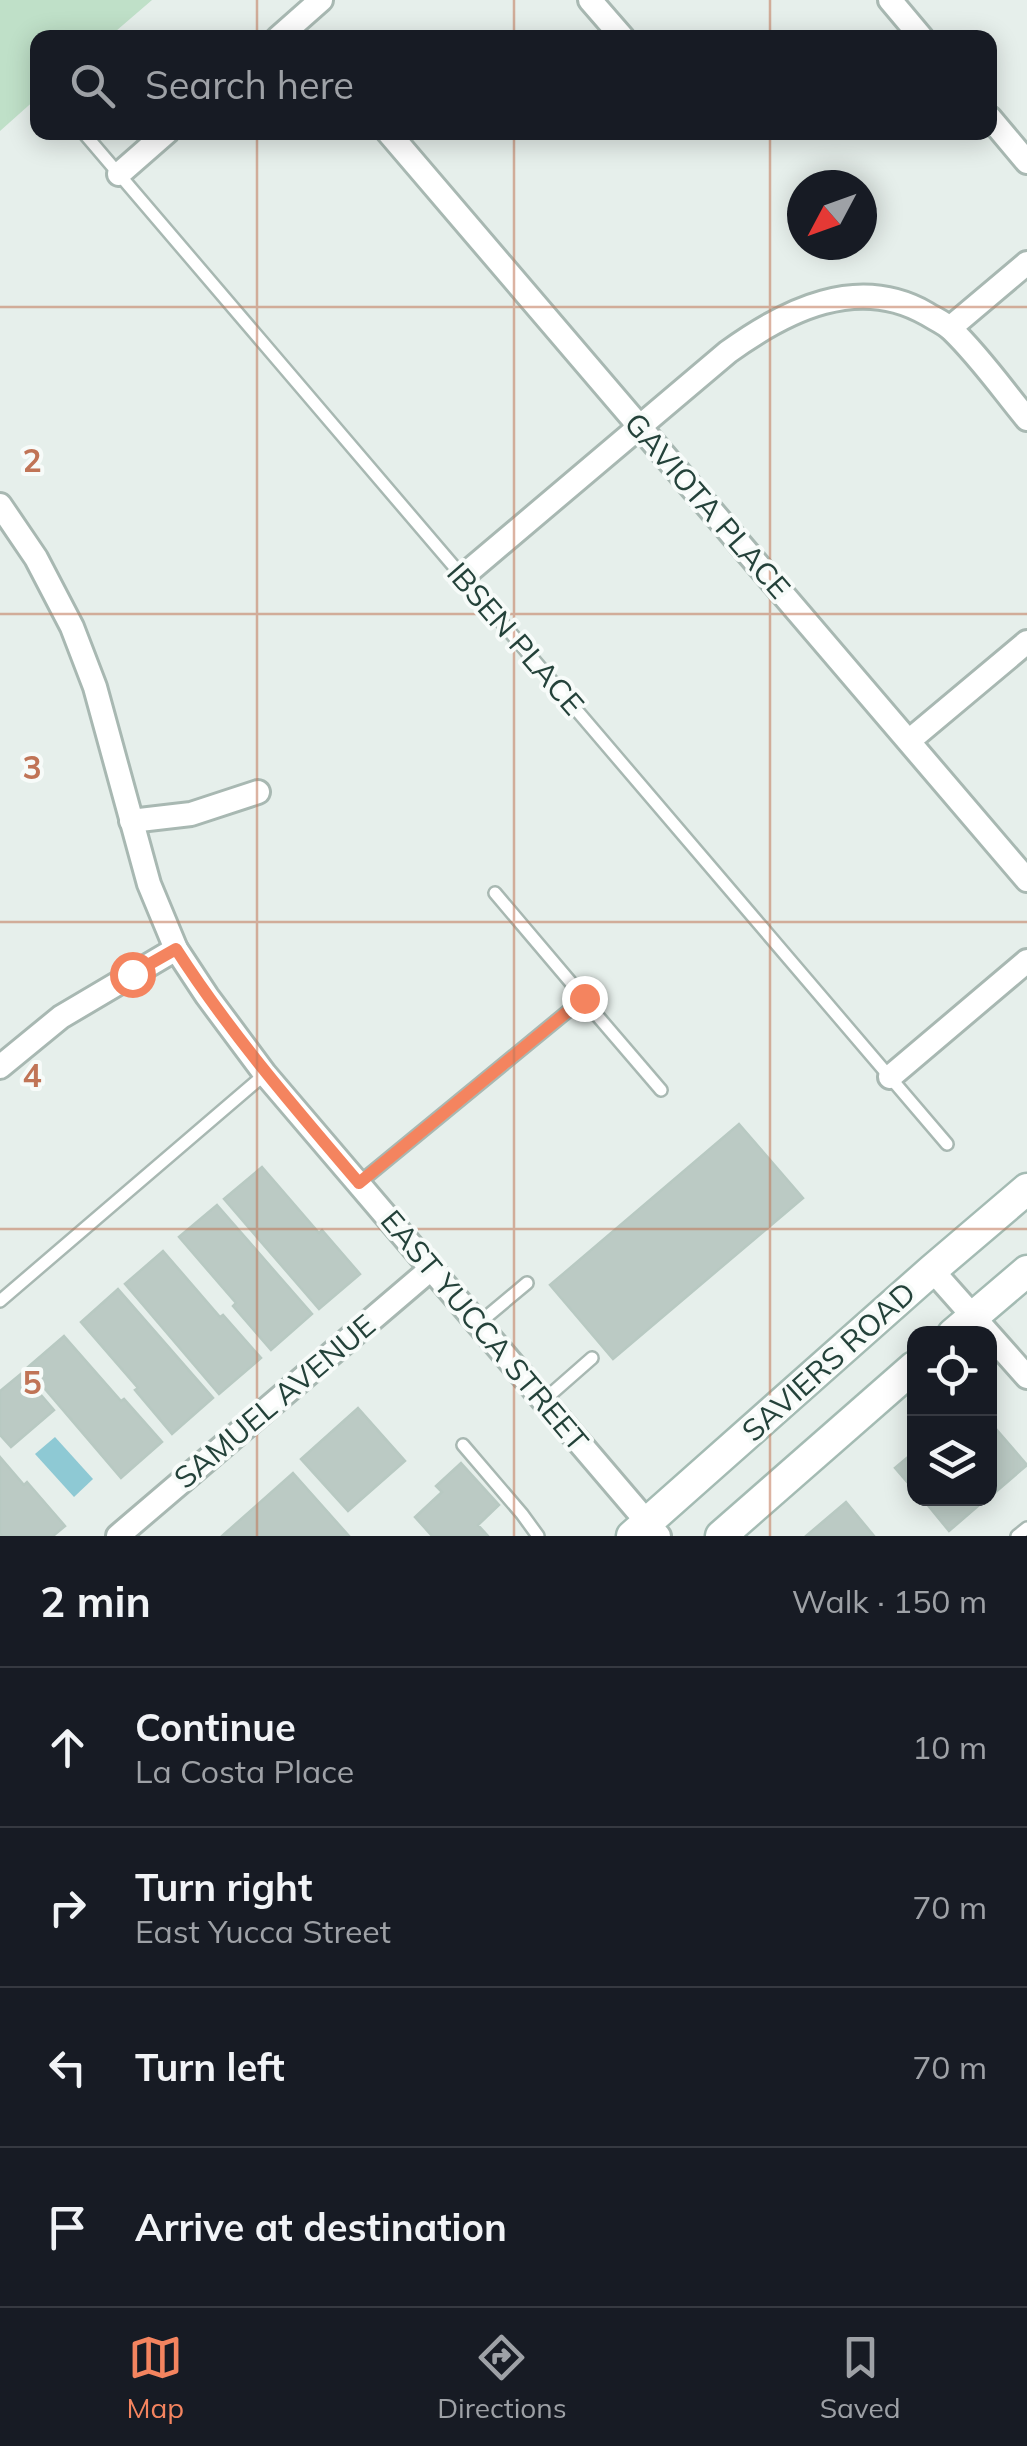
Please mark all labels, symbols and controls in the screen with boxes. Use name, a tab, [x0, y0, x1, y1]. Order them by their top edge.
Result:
search box	[30, 30, 997, 140]
icon: search	[65, 58, 120, 113]
text: Search here	[145, 61, 354, 109]
north arrow	[787, 170, 877, 260]
street label: GAVIOTA PLACE	[617, 405, 799, 606]
text: 2	[22, 440, 42, 480]
street label: IBSEN PLACE	[439, 554, 592, 722]
text: 3	[22, 747, 42, 787]
route start	[110, 952, 156, 998]
route end	[562, 976, 608, 1022]
text: 4	[22, 1055, 42, 1095]
street label: EAST YUCCA STREET	[373, 1202, 597, 1459]
street label: SAVIERS ROAD	[734, 1273, 923, 1449]
street label: SAMUEL AVENUE	[166, 1306, 383, 1496]
map controls	[907, 1326, 997, 1506]
button: locate	[907, 1326, 997, 1416]
text: 5	[22, 1362, 42, 1402]
button: layers	[907, 1416, 997, 1506]
text: 2 min	[40, 1575, 151, 1628]
text: Walk · 150 m	[792, 1581, 987, 1621]
text: Continue	[135, 1703, 296, 1751]
icon: ahead	[40, 1720, 95, 1775]
text: 10 m	[912, 1727, 987, 1767]
text: La Costa Place	[135, 1751, 354, 1791]
text: Turn right	[135, 1863, 312, 1911]
icon: right	[40, 1880, 95, 1935]
text: 70 m	[912, 1887, 987, 1927]
text: East Yucca Street	[135, 1911, 391, 1951]
icon: left	[40, 2040, 95, 2095]
text: Turn left	[135, 2043, 285, 2091]
text: 70 m	[912, 2047, 987, 2087]
icon: arrive	[40, 2200, 95, 2255]
text: Arrive at destination	[135, 2203, 507, 2251]
tab: Map	[127, 2330, 184, 2425]
tab: Directions	[437, 2330, 567, 2425]
tab: Saved	[820, 2330, 900, 2425]

